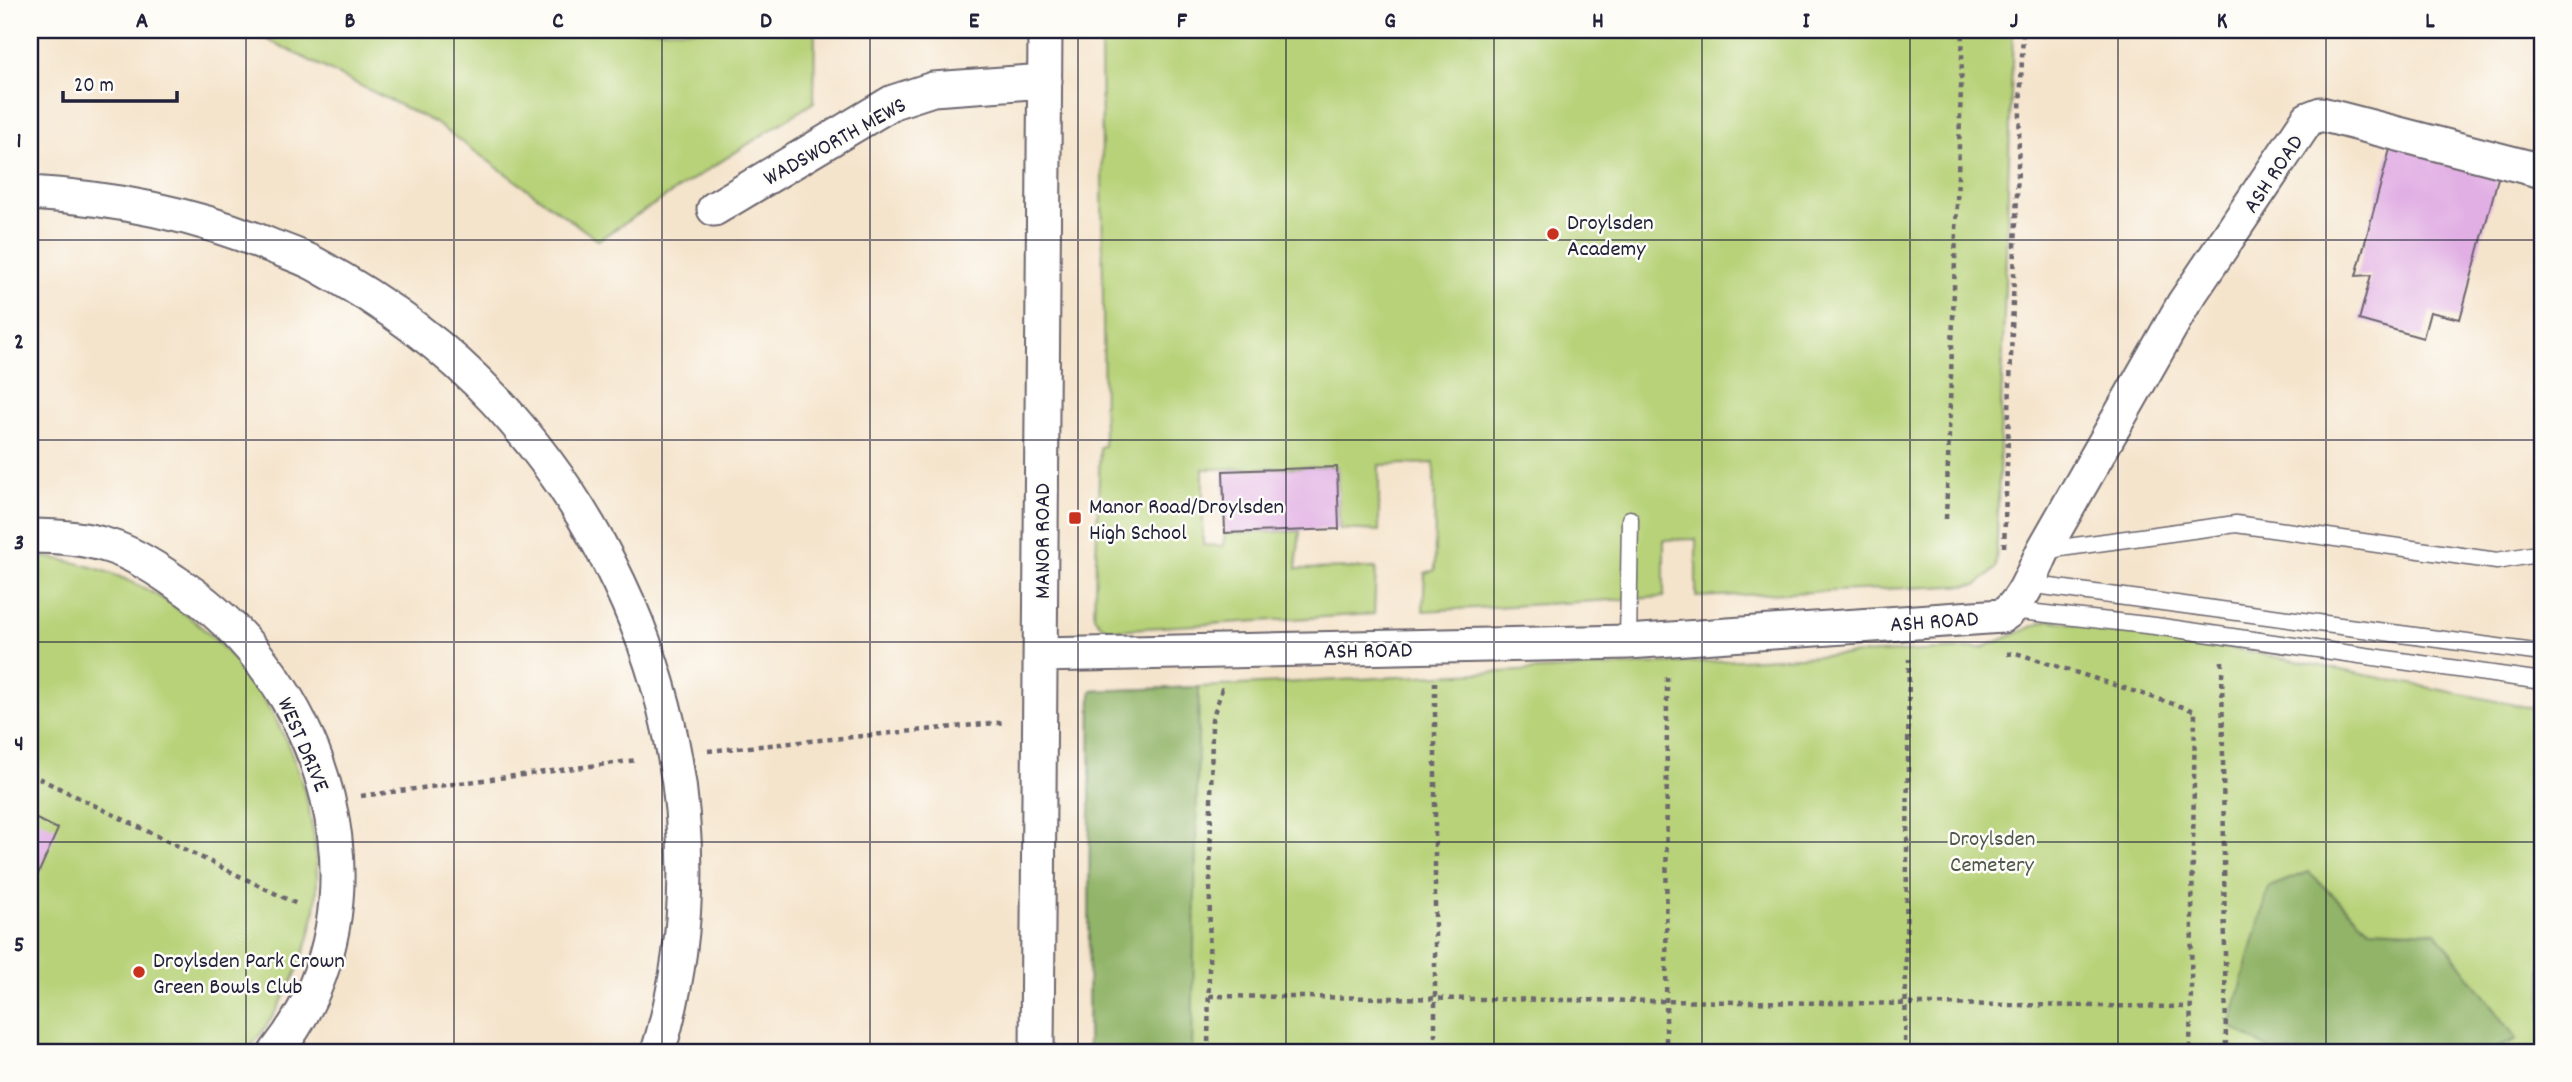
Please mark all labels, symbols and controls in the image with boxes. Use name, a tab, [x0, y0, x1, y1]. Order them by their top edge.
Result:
text: A	[136, 6, 148, 39]
text: B	[345, 6, 356, 39]
text: C	[552, 6, 564, 39]
text: D	[760, 6, 772, 39]
text: E	[969, 6, 980, 39]
text: F	[1177, 6, 1188, 39]
text: G	[1384, 6, 1396, 39]
text: H	[1592, 6, 1604, 39]
text: I	[1802, 6, 1810, 39]
text: J	[2010, 6, 2018, 39]
text: K	[2217, 6, 2228, 39]
text: L	[2425, 6, 2435, 39]
scale bar	[63, 60, 177, 104]
text: 20 m	[74, 72, 114, 102]
street label: WADSWORTH MEWS	[758, 90, 913, 196]
text: 1	[16, 126, 22, 159]
street label: ASH ROAD	[2236, 129, 2313, 221]
place label: Droylsden Academy	[1567, 208, 1654, 267]
marker: Droylsden Academy	[1545, 226, 1561, 242]
text: 2	[14, 327, 24, 360]
street label: MANOR ROAD	[1028, 483, 1061, 599]
place label: Manor Road/Droylsden High School	[1089, 492, 1284, 551]
marker: Manor Road/Droylsden High School	[1067, 510, 1083, 526]
text: 3	[14, 528, 24, 561]
street label: ASH ROAD	[1889, 604, 1980, 643]
street label: ASH ROAD	[1323, 635, 1413, 670]
street label: WEST DRIVE	[267, 693, 337, 798]
text: 4	[14, 729, 24, 762]
park label: Droylsden Cemetery	[1949, 824, 2035, 883]
text: 5	[14, 930, 24, 963]
place label: Droylsden Park Crown Green Bowls Club	[153, 946, 345, 1005]
marker: Droylsden Park Crown Green Bowls Club	[131, 964, 147, 980]

